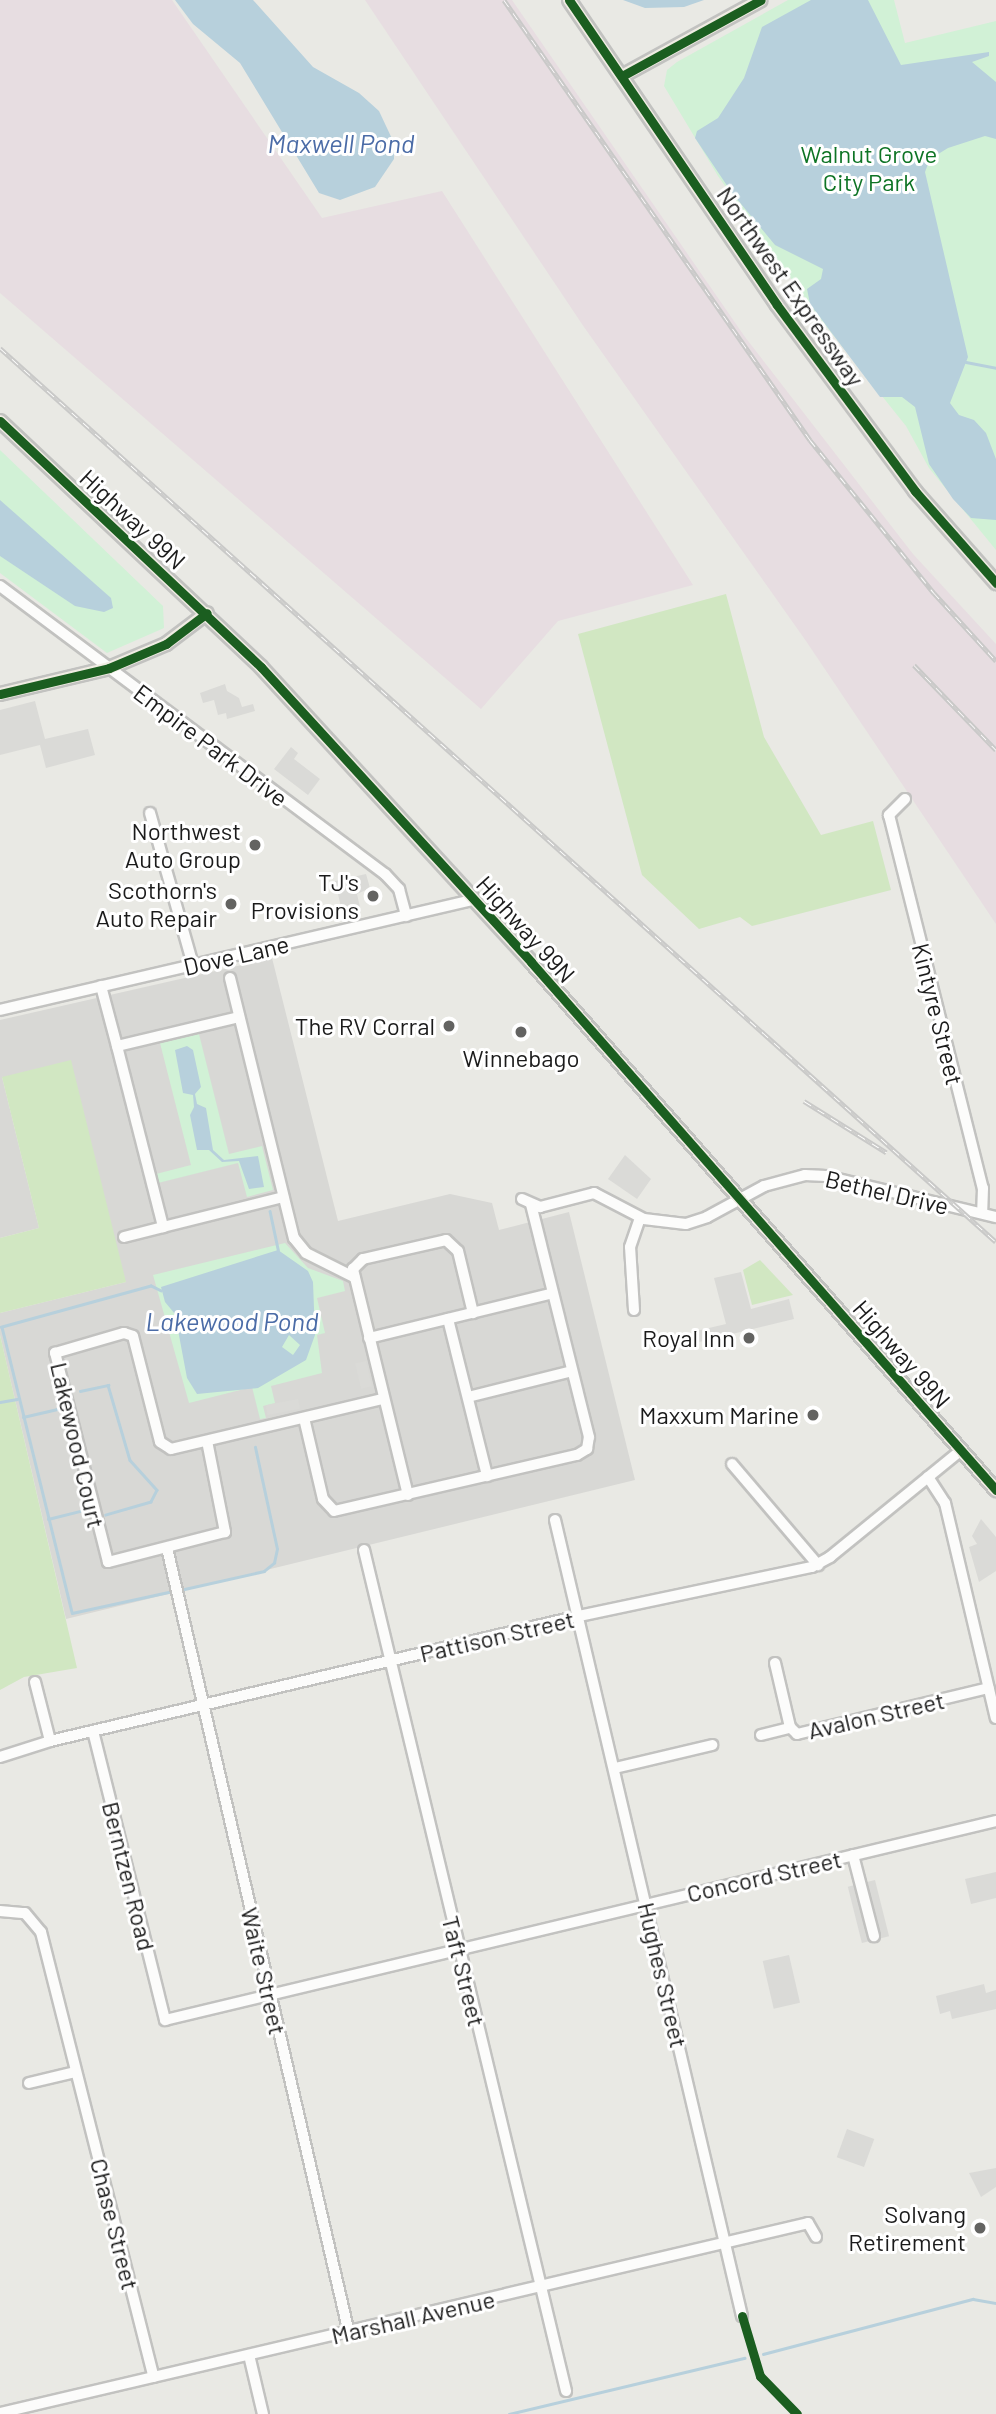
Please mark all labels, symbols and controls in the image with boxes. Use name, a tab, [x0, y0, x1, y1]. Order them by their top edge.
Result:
water label: Maxwell Pond	[267, 127, 415, 159]
park label: Walnut Grove City Park	[801, 140, 937, 196]
street label: Northwest Expressway	[711, 181, 871, 391]
street label: Highway 99N	[74, 463, 192, 575]
street label: Empire Park Drive	[128, 678, 294, 812]
place label: Northwest Auto Group	[125, 817, 241, 873]
marker: Northwest Auto Group	[247, 837, 263, 853]
place label: TJ's Provisions	[251, 868, 359, 924]
street label: Highway 99N	[471, 870, 581, 988]
place label: Scothorn's Auto Repair	[96, 876, 217, 932]
marker: TJ's Provisions	[365, 888, 381, 904]
marker: Scothorn's Auto Repair	[223, 896, 239, 912]
street label: Dove Lane	[180, 929, 292, 981]
street label: Kintyre Street	[906, 940, 970, 1088]
place label: The RV Corral	[295, 1012, 435, 1040]
marker: The RV Corral	[441, 1018, 457, 1034]
marker: Winnebago	[513, 1024, 529, 1040]
place label: Winnebago	[463, 1044, 579, 1072]
street label: Bethel Drive	[822, 1164, 952, 1220]
street label: Highway 99N	[847, 1294, 957, 1414]
water label: Lakewood Pond	[146, 1305, 318, 1337]
place label: Royal Inn	[642, 1324, 735, 1352]
marker: Royal Inn	[741, 1330, 757, 1346]
street label: Lakewood Court	[45, 1359, 111, 1531]
place label: Maxxum Marine	[639, 1401, 799, 1429]
marker: Maxxum Marine	[805, 1407, 821, 1423]
street label: Pattison Street	[417, 1604, 577, 1668]
street label: Avalon Street	[805, 1685, 947, 1745]
street label: Berntzen Road	[97, 1799, 161, 1953]
street label: Concord Street	[684, 1844, 844, 1908]
street label: Hughes Street	[632, 1899, 694, 2051]
street label: Waite Street	[235, 1905, 293, 2037]
street label: Taft Street	[436, 1913, 492, 2029]
street label: Chase Street	[85, 2155, 145, 2293]
place label: Solvang Retirement	[848, 2200, 966, 2256]
marker: Solvang Retirement	[972, 2220, 988, 2236]
street label: Marshall Avenue	[328, 2284, 498, 2350]

